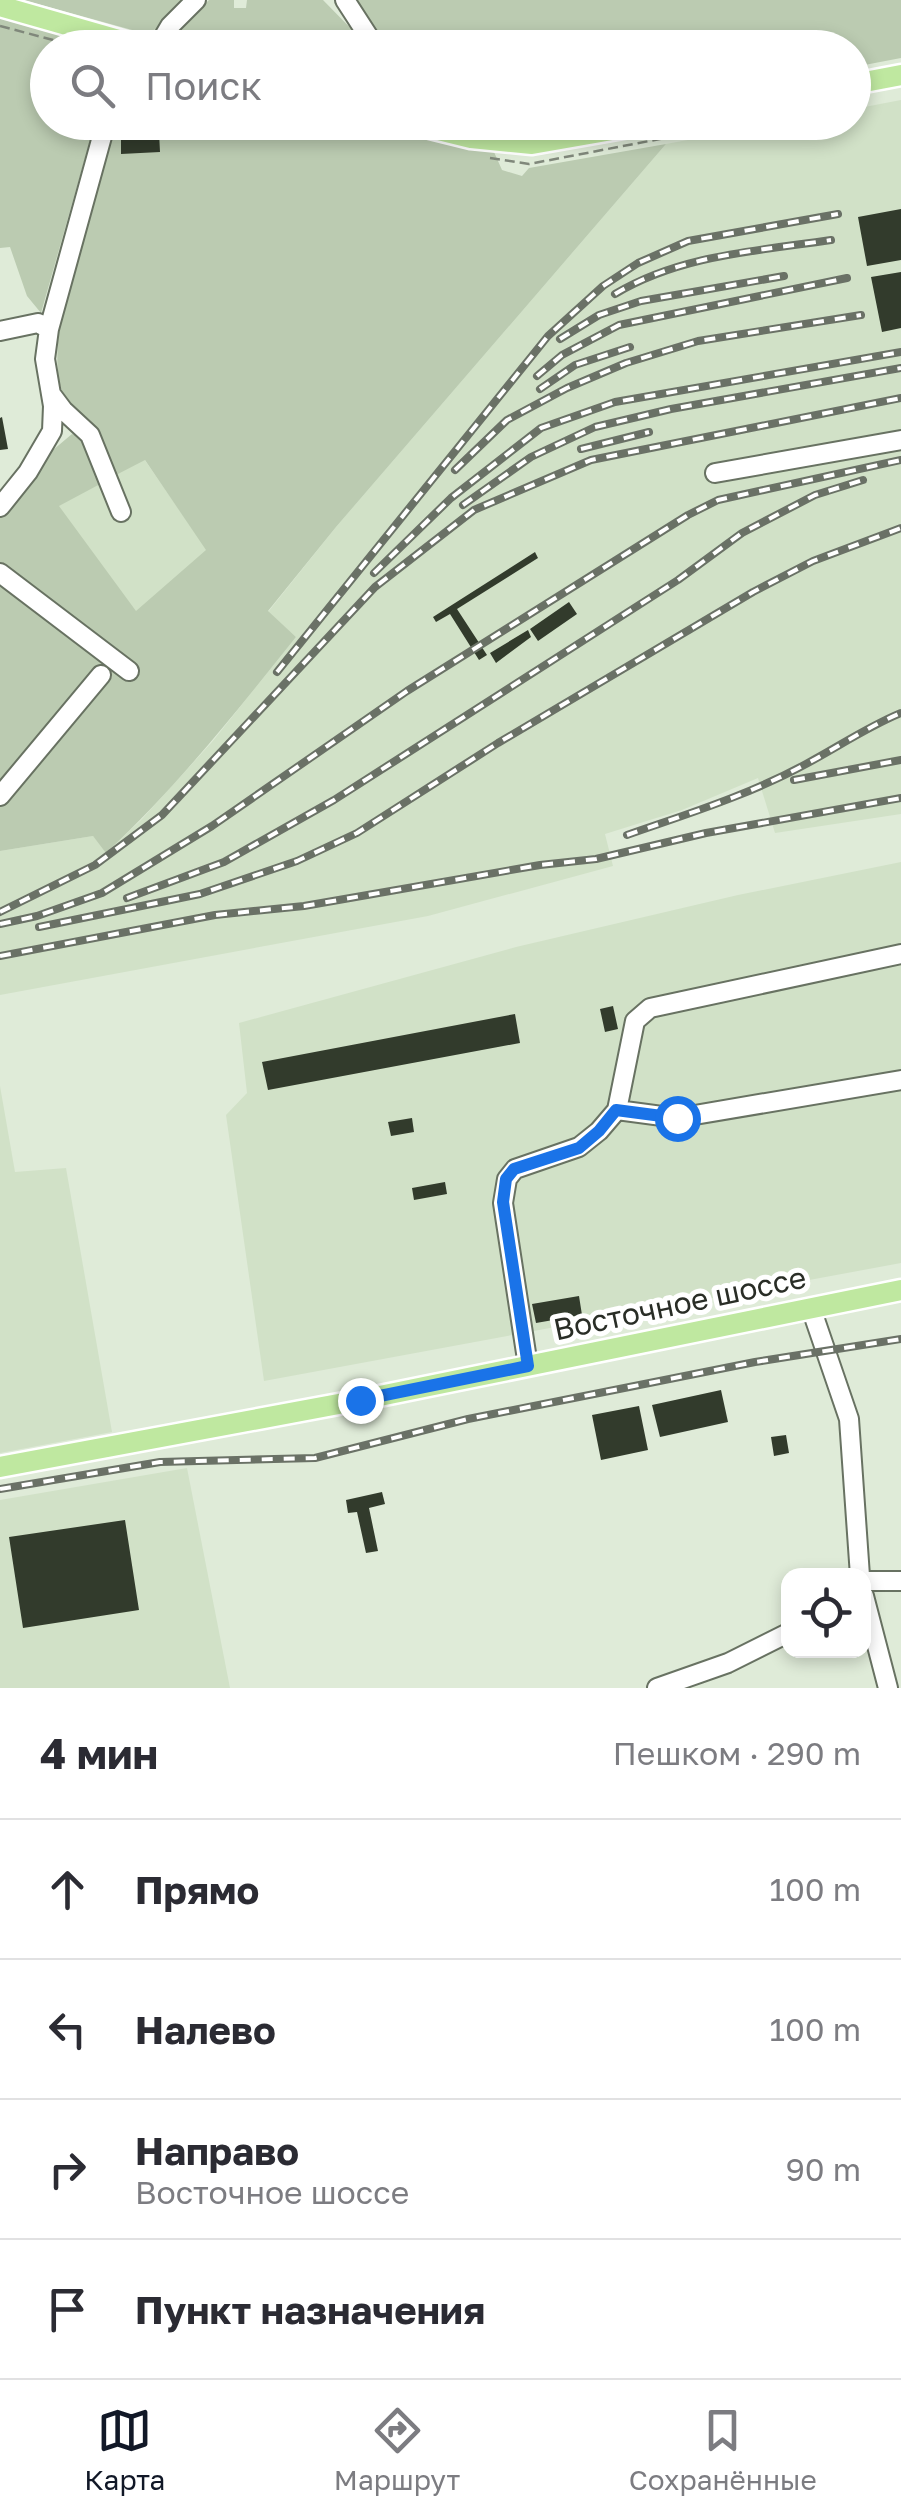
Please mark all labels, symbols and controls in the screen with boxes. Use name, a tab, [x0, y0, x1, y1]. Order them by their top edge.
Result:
search box	[30, 30, 871, 140]
icon: search	[65, 58, 120, 113]
text: Поиск	[145, 63, 262, 108]
route start	[655, 1096, 701, 1142]
street label: Восточное шоссе	[550, 1259, 809, 1347]
route end	[338, 1378, 384, 1424]
map controls	[781, 1568, 871, 1658]
button: locate	[781, 1568, 871, 1658]
text: 4 мин	[40, 1728, 158, 1778]
text: Пешком · 290 m	[613, 1734, 861, 1772]
icon: ahead	[40, 1862, 95, 1917]
text: Прямо	[135, 1867, 259, 1912]
text: 100 m	[769, 1870, 861, 1908]
icon: left	[40, 2002, 95, 2057]
text: Налево	[135, 2007, 276, 2052]
text: 100 m	[769, 2010, 861, 2048]
text: Направо	[135, 2128, 299, 2173]
icon: right	[40, 2142, 95, 2197]
text: 90 m	[785, 2150, 861, 2188]
text: Восточное шоссе	[135, 2173, 409, 2211]
icon: arrive	[40, 2282, 95, 2337]
text: Пункт назначения	[135, 2287, 485, 2332]
tab: Карта	[84, 2403, 165, 2496]
tab: Маршрут	[334, 2403, 460, 2496]
tab: Сохранённые	[629, 2403, 817, 2496]

